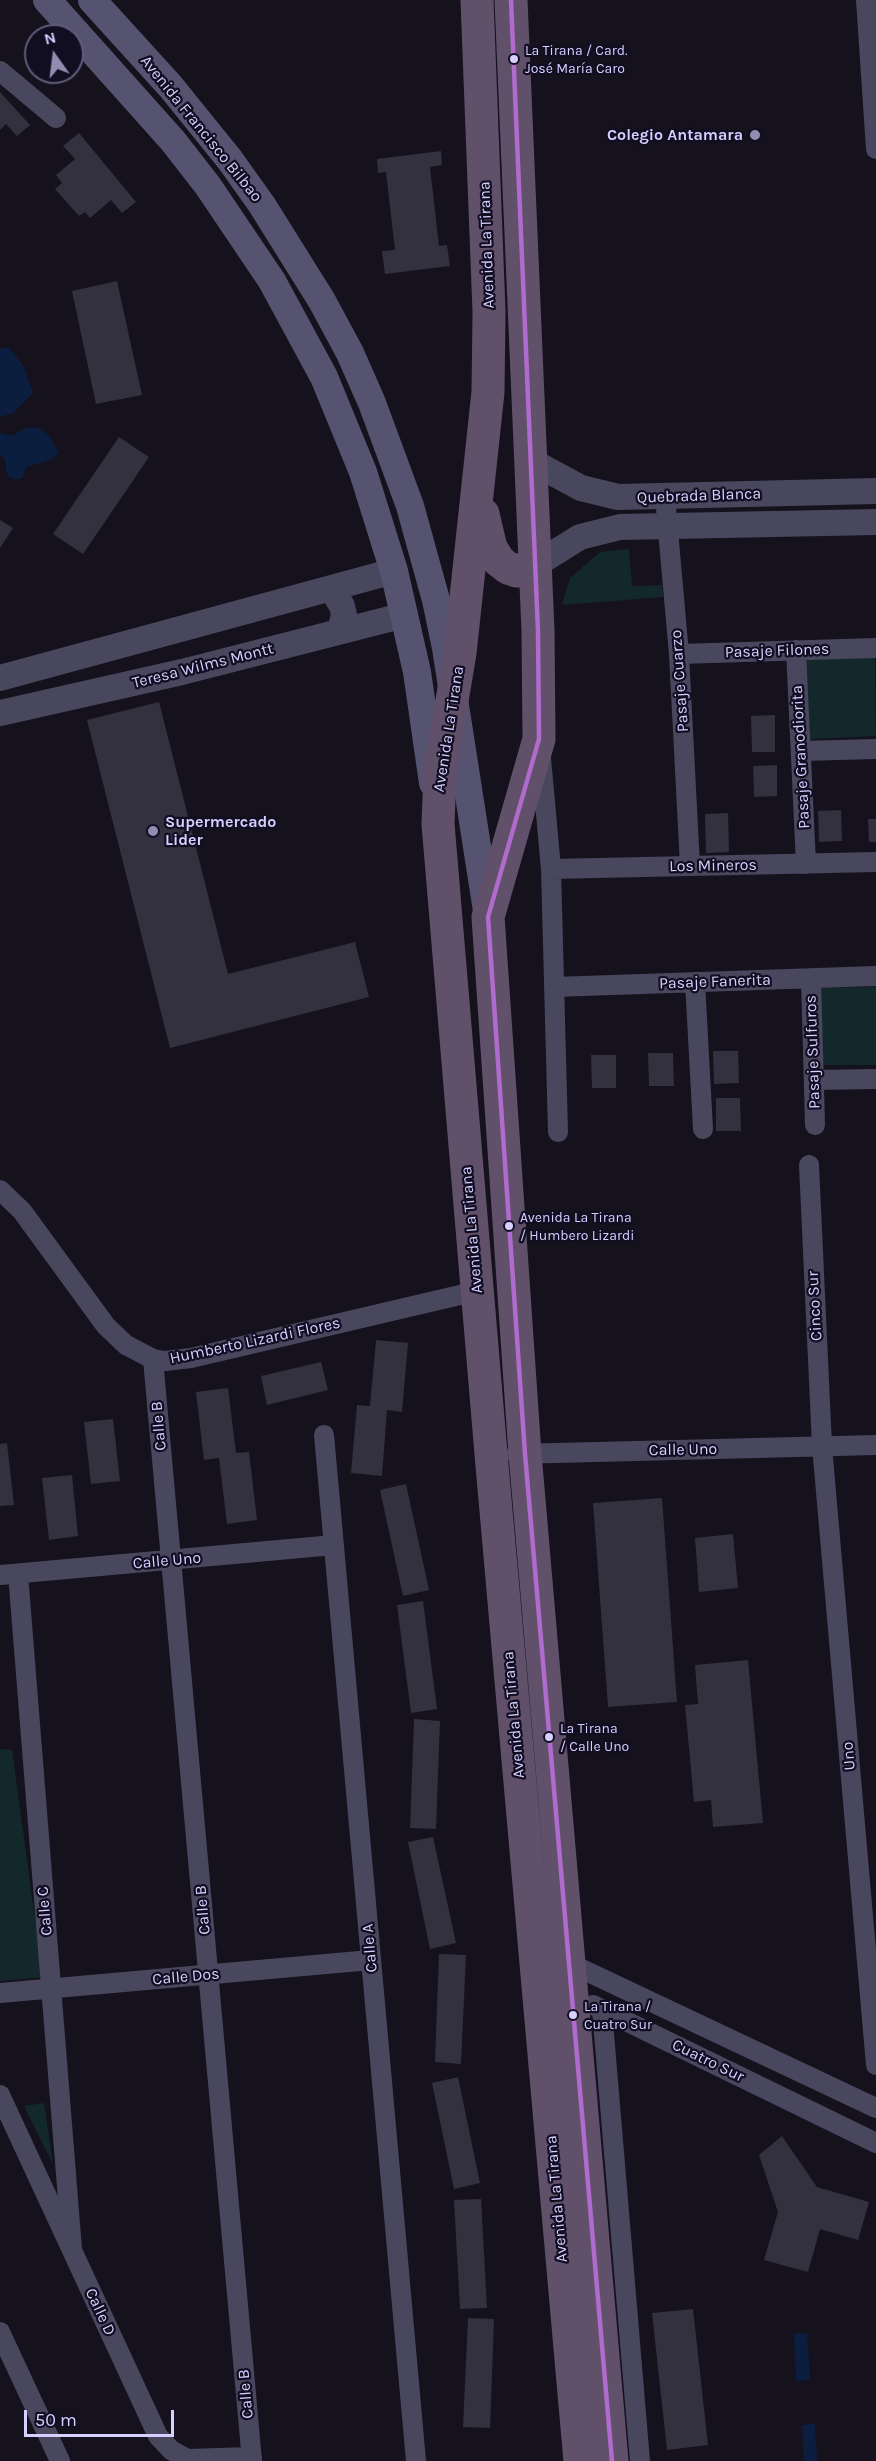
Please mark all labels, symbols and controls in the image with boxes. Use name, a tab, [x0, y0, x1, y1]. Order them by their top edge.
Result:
north arrow	[24, 24, 84, 84]
text: N	[42, 27, 58, 49]
place label: La Tirana / Card. José María Caro	[525, 43, 628, 76]
street label: Avenida Francisco Bilbao	[136, 52, 266, 206]
marker: La Tirana / Card. José María Caro	[508, 53, 520, 65]
place label: Colegio Antamara	[607, 125, 743, 145]
marker: Colegio Antamara	[748, 128, 762, 142]
street label: Avenida La Tirana	[475, 181, 499, 309]
street label: Quebrada Blanca	[636, 484, 762, 508]
street label: Pasaje Cuarzo	[667, 629, 693, 733]
street label: Teresa Wilms Montt	[130, 639, 276, 693]
street label: Pasaje Filones	[724, 640, 830, 662]
street label: Avenida La Tirana	[430, 665, 468, 793]
street label: Pasaje Granodiorita	[788, 685, 814, 829]
place label: Supermercado Lider	[165, 812, 276, 850]
marker: Supermercado Lider	[146, 824, 160, 838]
street label: Los Mineros	[669, 856, 757, 876]
street label: Pasaje Fanerita	[659, 970, 771, 994]
street label: Pasaje Sulfuros	[801, 995, 825, 1109]
street label: Avenida La Tirana	[457, 1166, 487, 1294]
place label: Avenida La Tirana / Humbero Lizardi	[520, 1210, 634, 1242]
marker: Avenida La Tirana / Humbero Lizardi	[503, 1220, 515, 1232]
street label: Cinco Sur	[804, 1270, 826, 1342]
street label: Humberto Lizardi Flores	[168, 1314, 342, 1368]
street label: Calle B	[147, 1400, 171, 1452]
street label: Calle Uno	[649, 1440, 717, 1460]
street label: Calle Uno	[132, 1548, 202, 1574]
street label: Avenida La Tirana	[499, 1651, 529, 1779]
place label: La Tirana / Calle Uno	[560, 1721, 629, 1754]
marker: La Tirana / Calle Uno	[543, 1731, 555, 1743]
street label: Uno	[838, 1741, 860, 1771]
street label: Calle B	[191, 1884, 215, 1936]
street label: Calle C	[33, 1886, 57, 1936]
street label: Calle A	[358, 1923, 382, 1973]
street label: Calle Dos	[152, 1965, 220, 1989]
place label: La Tirana / Cuatro Sur	[584, 1999, 652, 2032]
marker: La Tirana / Cuatro Sur	[567, 2009, 579, 2021]
street label: Cuatro Sur	[669, 2035, 747, 2087]
street label: Avenida La Tirana	[542, 2135, 572, 2263]
street label: Calle D	[81, 2285, 119, 2339]
street label: Calle B	[234, 2368, 258, 2420]
scale bar	[27, 2398, 177, 2436]
text: 50 m	[35, 2409, 77, 2431]

